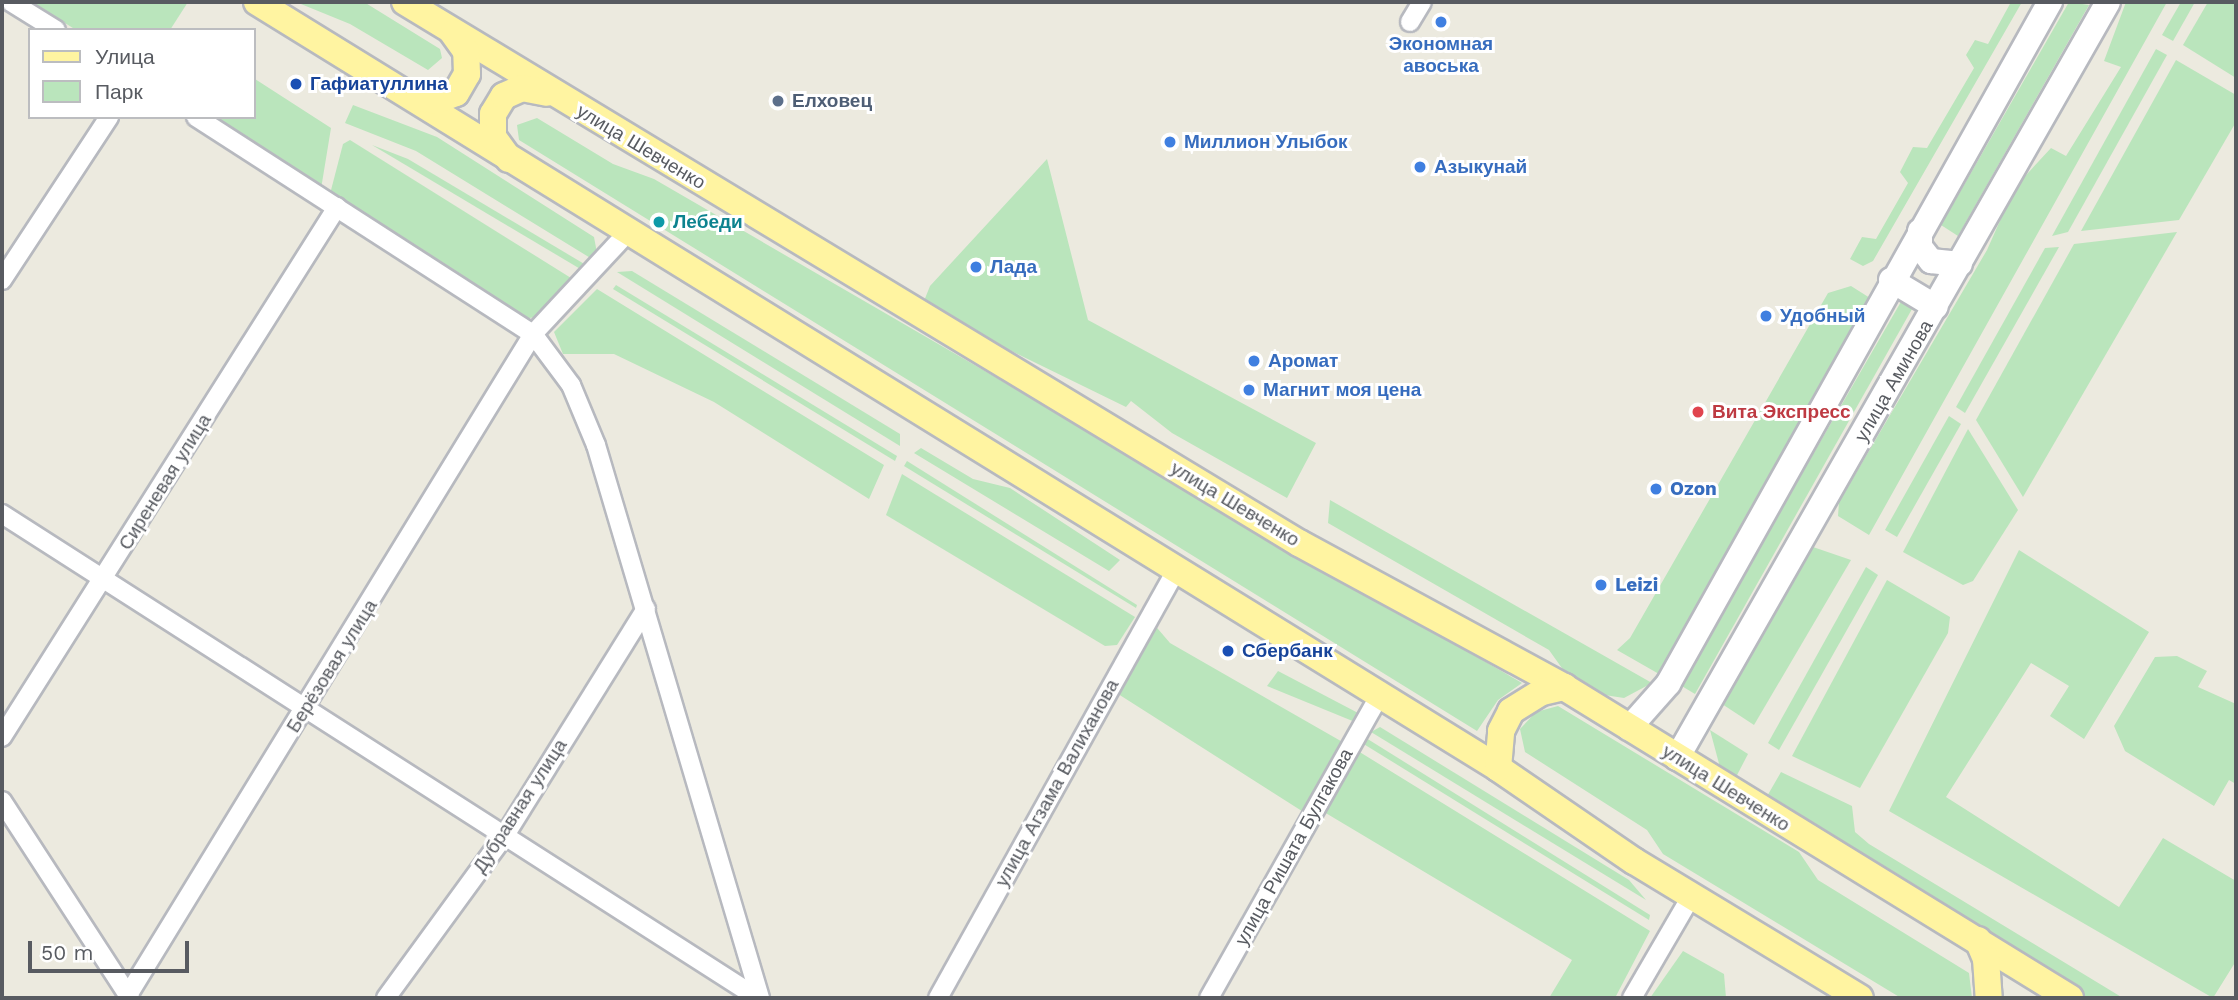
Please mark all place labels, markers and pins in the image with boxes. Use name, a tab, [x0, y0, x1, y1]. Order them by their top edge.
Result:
marker: Экономная авоська	[1433, 14, 1449, 30]
place label: Экономная авоська	[1389, 33, 1493, 77]
place label: Гафиатуллина	[310, 73, 448, 95]
marker: Гафиатуллина	[288, 76, 304, 92]
place label: Елховец	[792, 90, 872, 112]
marker: Елховец	[770, 93, 786, 109]
place label: Миллион Улыбок	[1184, 131, 1348, 153]
marker: Миллион Улыбок	[1162, 134, 1178, 150]
place label: Азыкунай	[1434, 156, 1527, 178]
marker: Азыкунай	[1412, 159, 1428, 175]
place label: Лебеди	[673, 211, 743, 233]
marker: Лебеди	[651, 214, 667, 230]
place label: Лада	[990, 256, 1037, 278]
marker: Лада	[968, 259, 984, 275]
place label: Удобный	[1780, 305, 1865, 327]
marker: Удобный	[1758, 308, 1774, 324]
place label: Аромат	[1268, 350, 1338, 372]
marker: Аромат	[1246, 353, 1262, 369]
place label: Магнит моя цена	[1263, 379, 1421, 401]
marker: Магнит моя цена	[1241, 382, 1257, 398]
place label: Вита Экспресс	[1712, 401, 1851, 423]
marker: Вита Экспресс	[1690, 404, 1706, 420]
place label: Ozon	[1670, 478, 1717, 500]
marker: Ozon	[1648, 481, 1664, 497]
place label: Leizi	[1615, 574, 1658, 596]
marker: Leizi	[1593, 577, 1609, 593]
place label: Сбербанк	[1242, 640, 1333, 662]
marker: Сбербанк	[1220, 643, 1236, 659]

